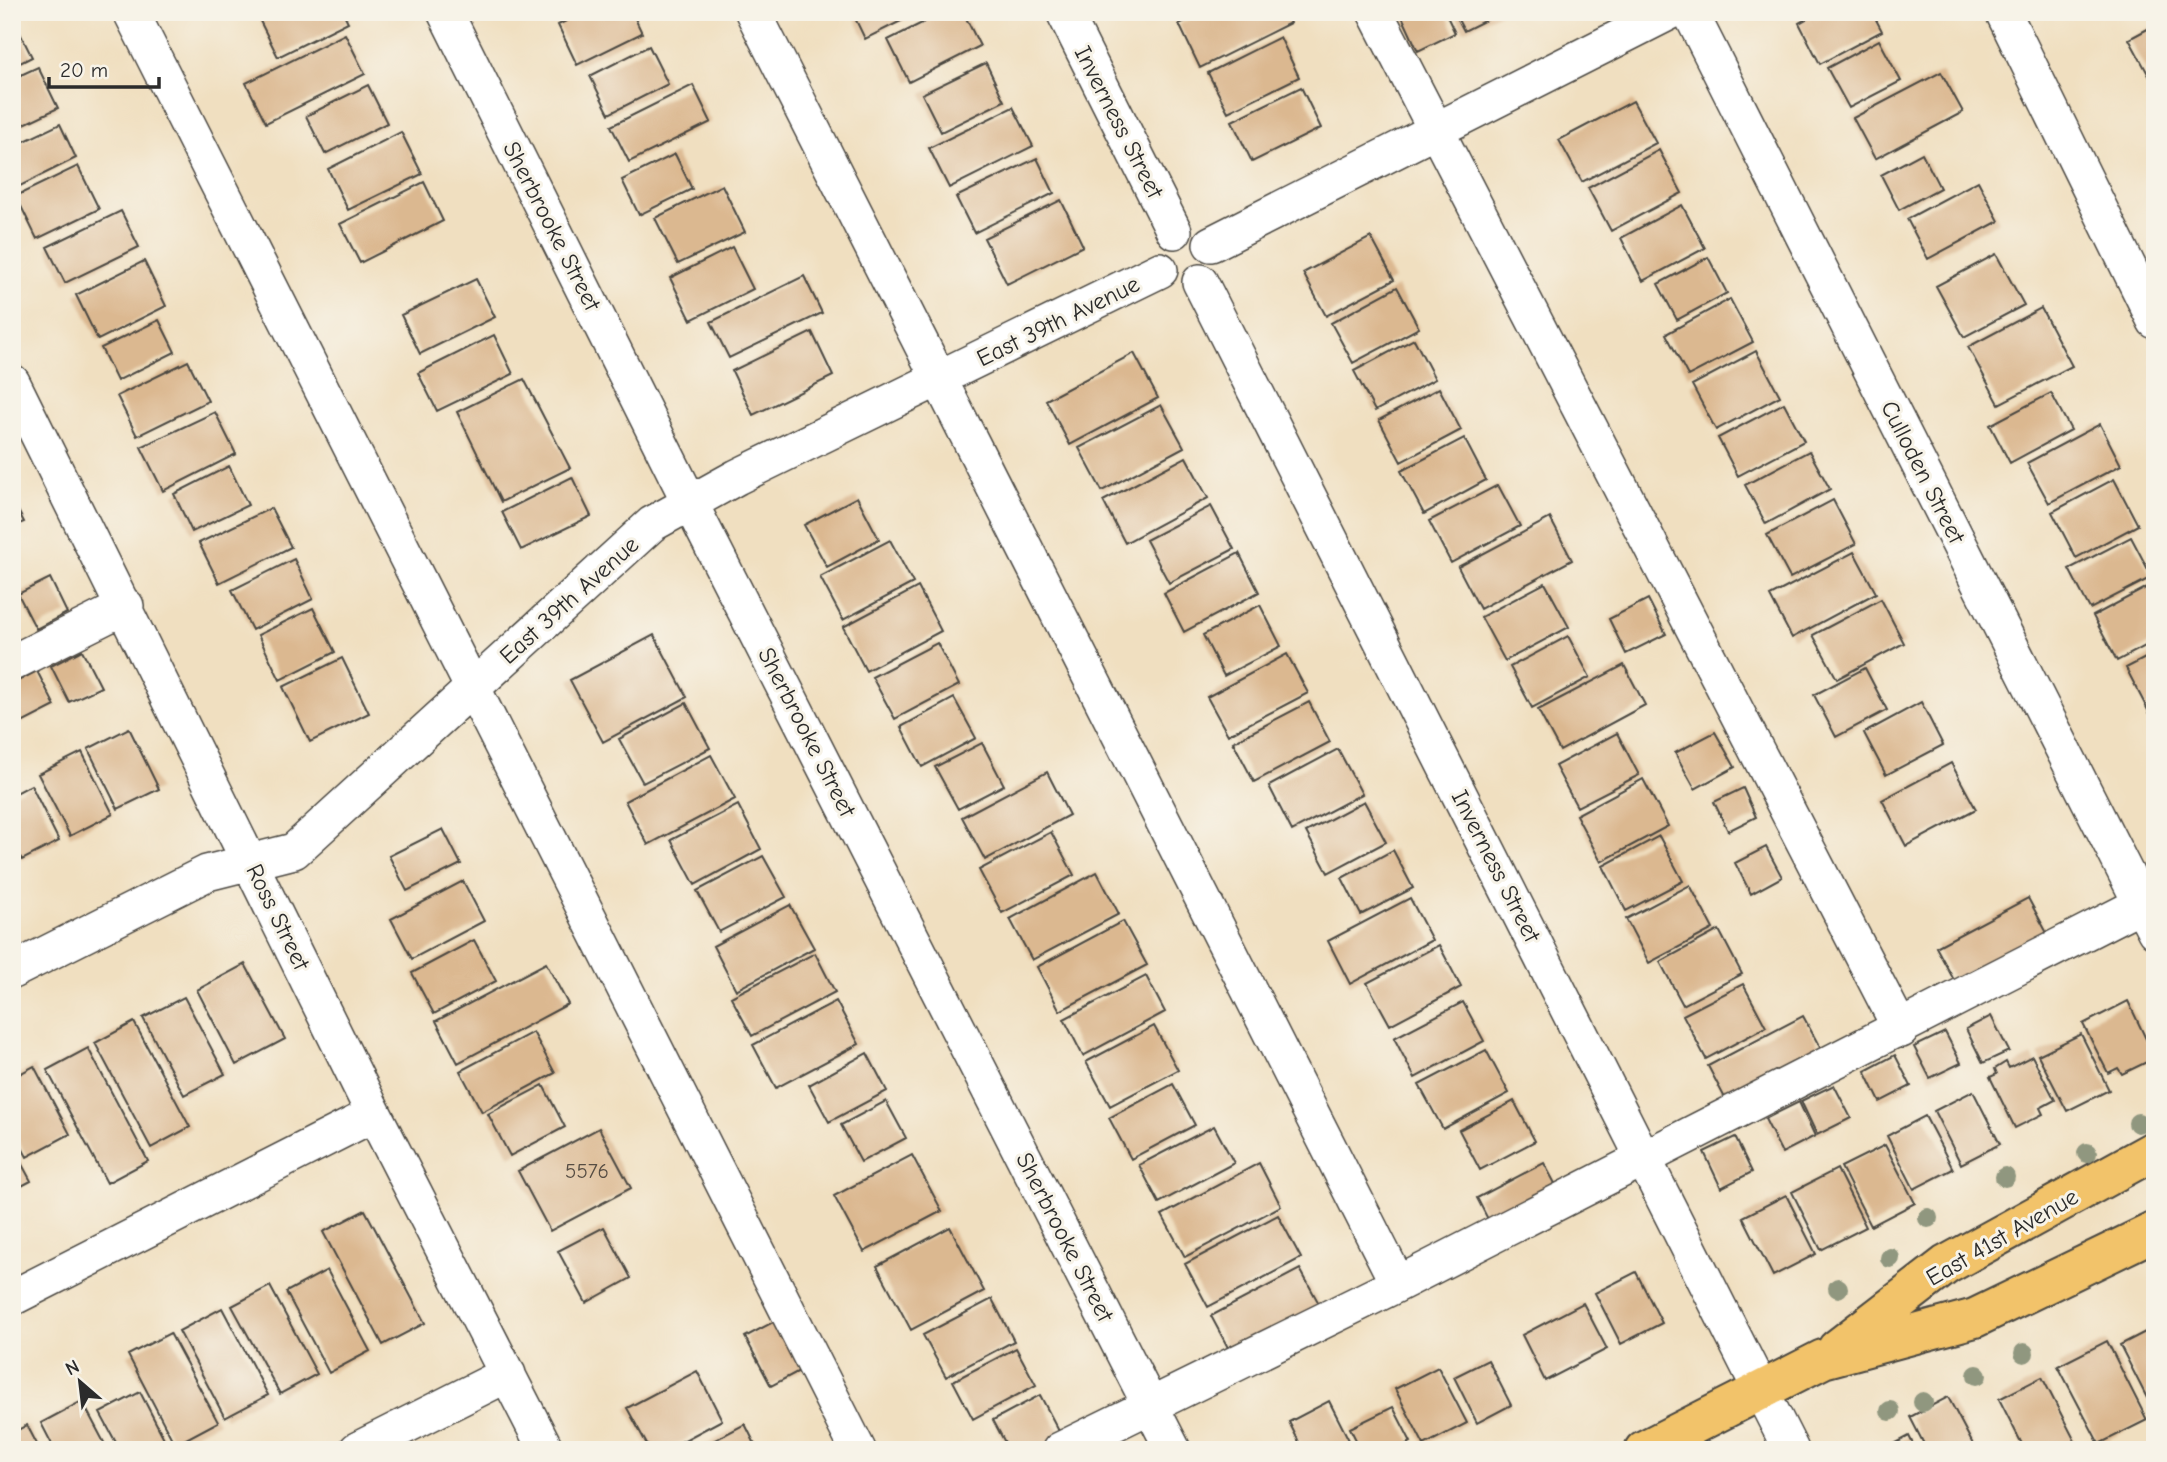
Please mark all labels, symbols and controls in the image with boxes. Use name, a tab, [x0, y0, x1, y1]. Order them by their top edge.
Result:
street label: Inverness Street	[1069, 41, 1170, 204]
scale bar	[49, 46, 159, 90]
text: 20 m	[60, 58, 108, 82]
street label: Sherbrooke Street	[497, 137, 607, 316]
street label: East 39th Avenue	[972, 270, 1144, 372]
street label: Culloden Street	[1875, 396, 1971, 549]
street label: East 39th Avenue	[494, 530, 644, 670]
street label: Sherbrooke Street	[752, 643, 862, 822]
street label: Inverness Street	[1446, 785, 1547, 948]
street label: Ross Street	[240, 859, 316, 976]
street label: Sherbrooke Street	[1010, 1148, 1120, 1327]
house number: 5576	[565, 1159, 609, 1183]
street label: East 41st Avenue	[1921, 1182, 2083, 1292]
north arrow	[46, 1346, 116, 1416]
text: N	[62, 1355, 83, 1380]

